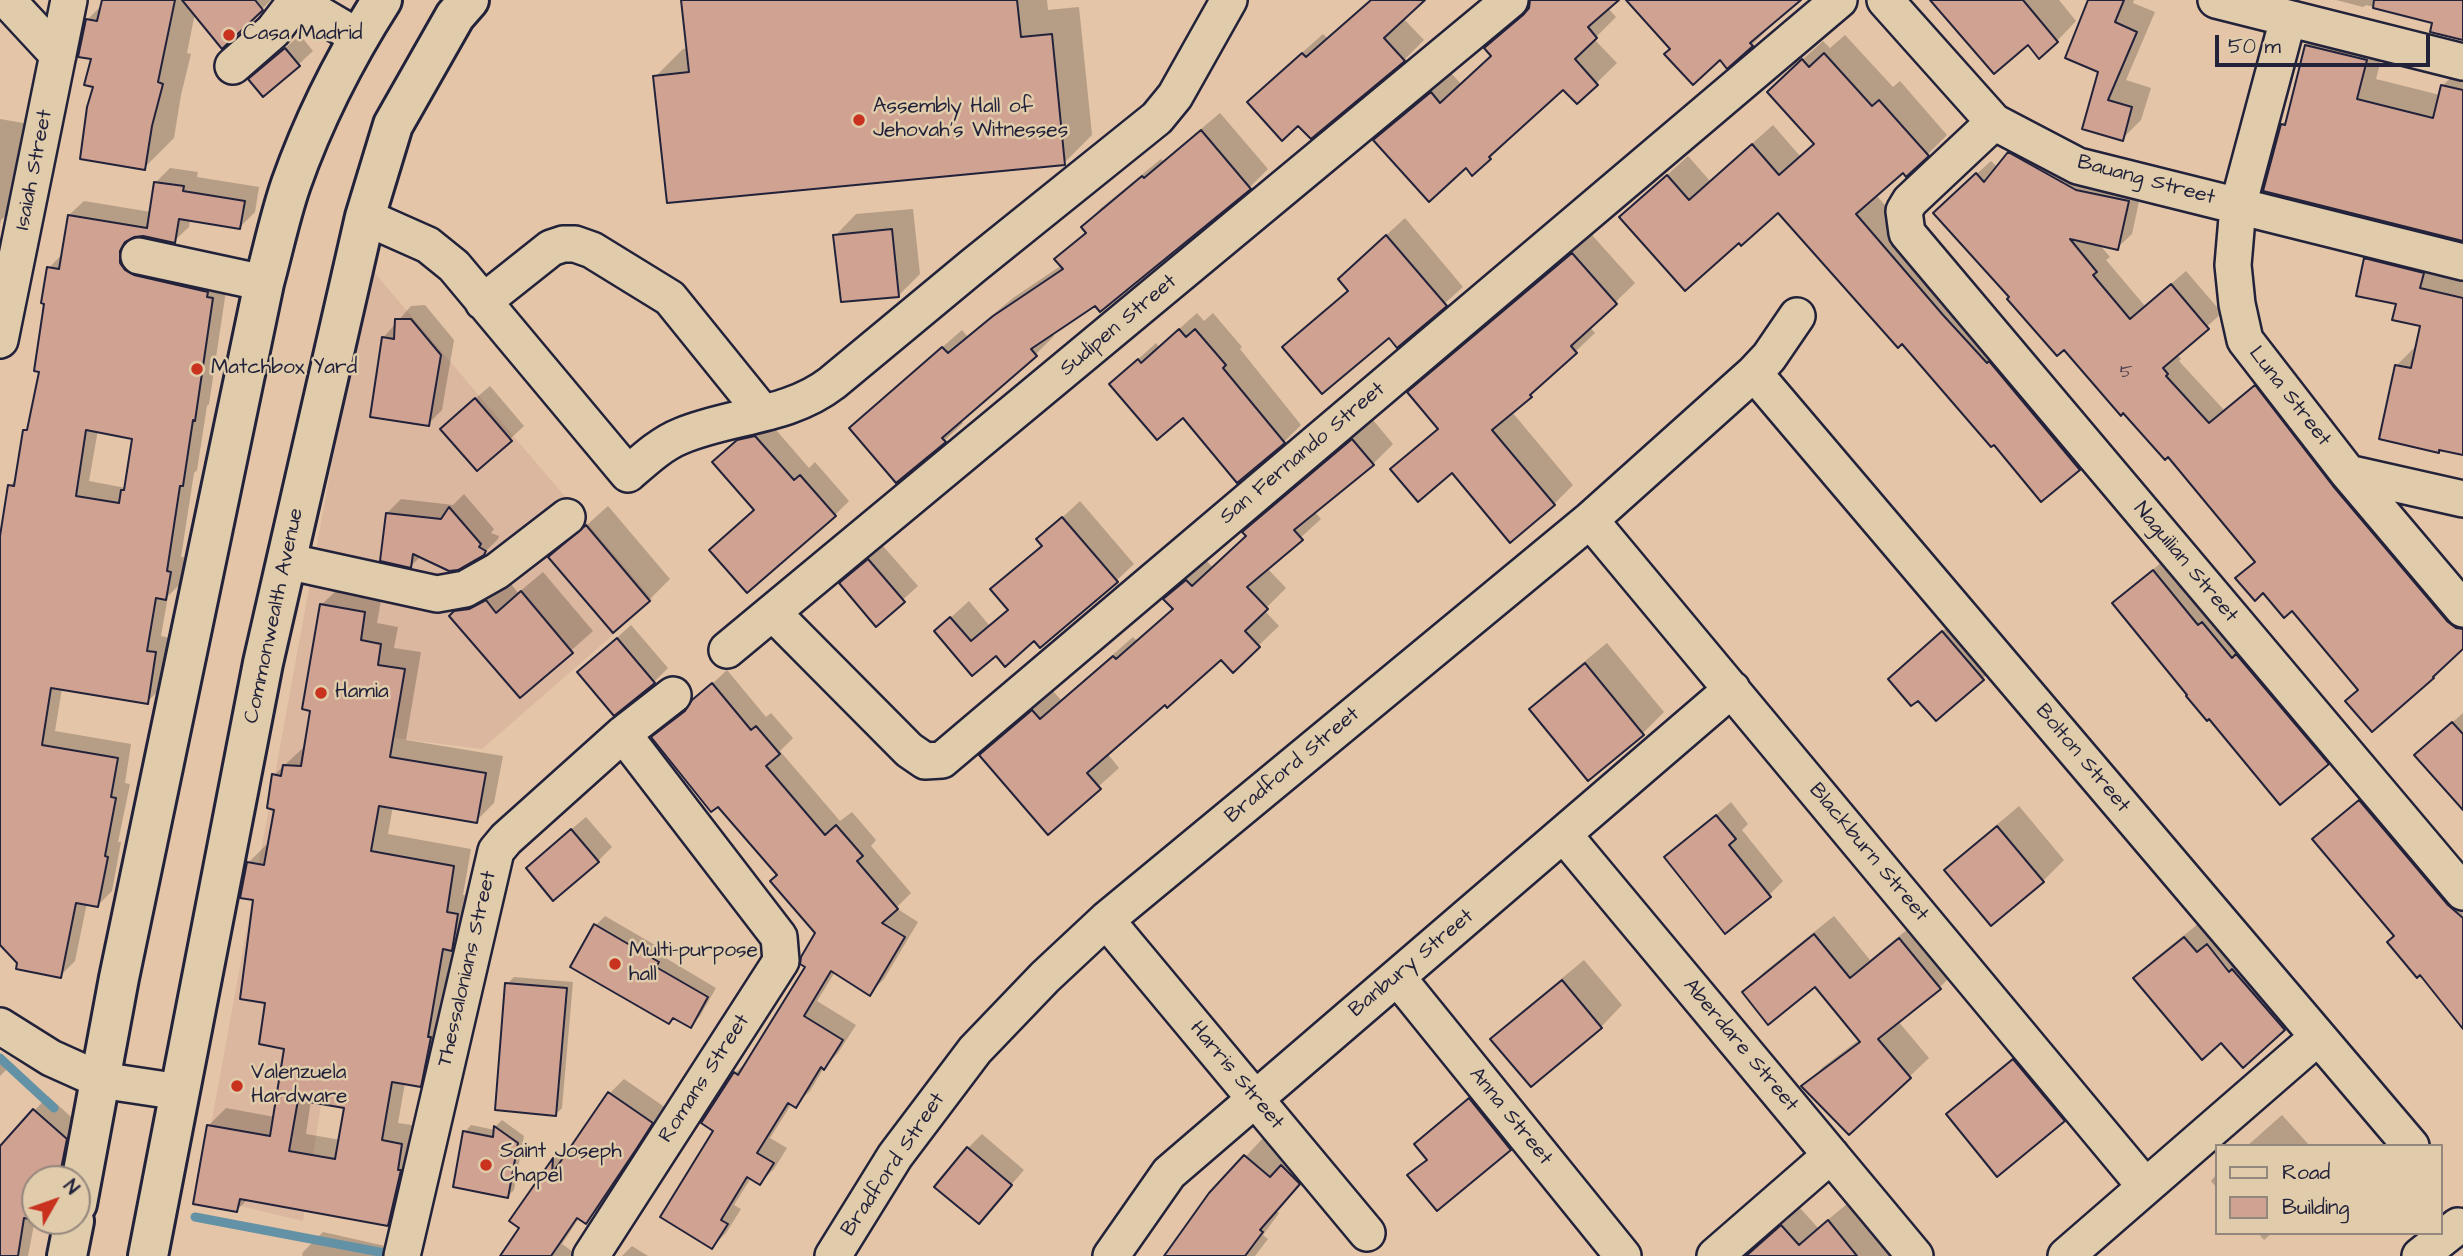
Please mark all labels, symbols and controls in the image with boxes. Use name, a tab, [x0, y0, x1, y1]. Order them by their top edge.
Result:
scale bar	[2218, 21, 2433, 65]
place label: Casa Madrid	[243, 22, 363, 48]
marker: Casa Madrid	[221, 27, 237, 43]
text: 50 m	[2228, 32, 2281, 61]
place label: Assembly Hall of Jehovah's Witnesses	[873, 95, 1068, 145]
street label: Isaiah Street	[11, 108, 59, 232]
marker: Assembly Hall of Jehovah's Witnesses	[851, 112, 867, 128]
street label: Bauang Street	[2074, 151, 2218, 211]
street label: Sudipen Street	[1055, 270, 1183, 382]
street label: Luna Street	[2242, 342, 2336, 452]
place label: Matchbox Yard	[211, 356, 357, 382]
marker: Matchbox Yard	[189, 361, 205, 377]
house number: 5	[2120, 362, 2132, 384]
street label: San Fernando Street	[1215, 377, 1391, 531]
street label: Naguilian Street	[2127, 498, 2243, 628]
street label: Commonwealth Avenue	[240, 506, 310, 726]
place label: Hamia	[335, 680, 389, 706]
marker: Hamia	[313, 685, 329, 701]
street label: Bolton Street	[2029, 700, 2135, 818]
street label: Bradford Street	[1221, 702, 1365, 830]
street label: Blackburn Street	[1803, 779, 1933, 927]
street label: Thessalonians Street	[433, 869, 503, 1069]
street label: Banbury Street	[1345, 905, 1479, 1023]
place label: Multi-purpose hall	[629, 939, 758, 989]
marker: Multi-purpose hall	[607, 956, 623, 972]
street label: Aberdare Street	[1677, 974, 1803, 1118]
street label: Romans Street	[654, 1010, 756, 1148]
street label: Harris Street	[1183, 1017, 1289, 1135]
place label: Valenzuela Hardware	[251, 1061, 347, 1111]
street label: Anna Street	[1463, 1063, 1557, 1171]
marker: Valenzuela Hardware	[229, 1078, 245, 1094]
street label: Bradford Street	[837, 1088, 951, 1242]
place label: Saint Joseph Chapel	[500, 1140, 622, 1190]
legend	[2214, 1144, 2442, 1235]
marker: Saint Joseph Chapel	[478, 1157, 494, 1173]
text: Road	[2282, 1158, 2330, 1187]
north arrow	[21, 1165, 91, 1235]
text: N	[57, 1174, 85, 1201]
text: Building	[2282, 1193, 2349, 1222]

